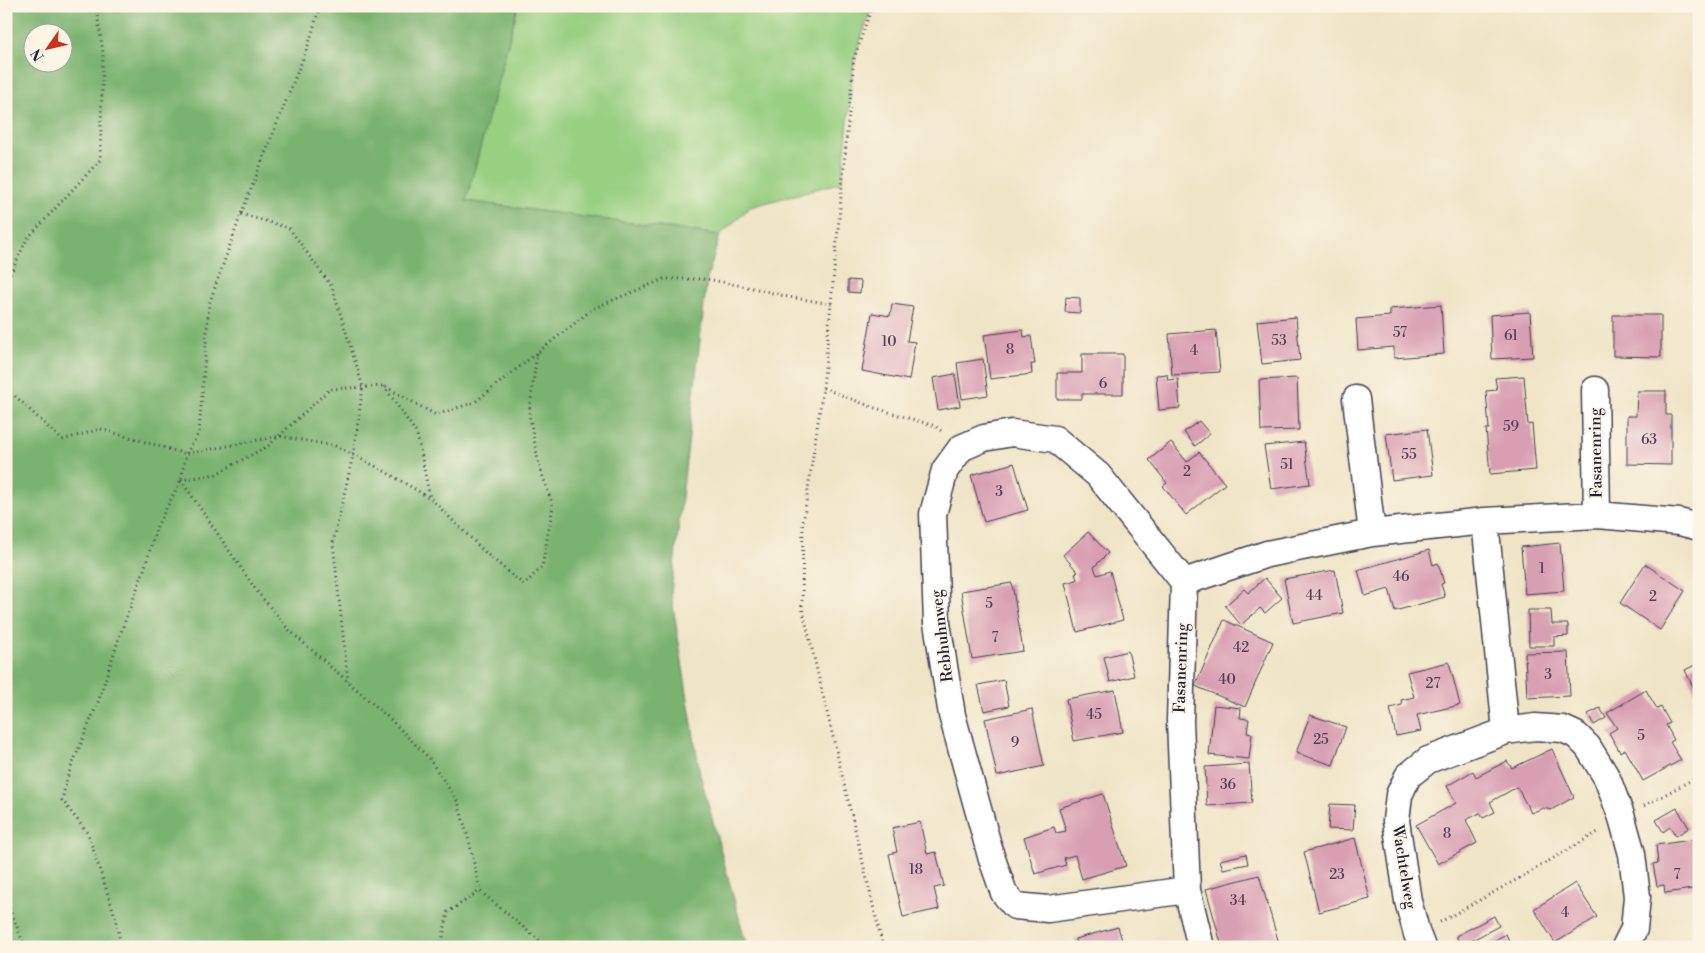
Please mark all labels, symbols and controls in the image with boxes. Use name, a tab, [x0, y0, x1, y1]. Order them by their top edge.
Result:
north arrow	[22, 22, 72, 72]
text: N	[27, 45, 49, 64]
house number: 57	[1393, 324, 1407, 342]
house number: 61	[1504, 327, 1518, 345]
house number: 53	[1271, 332, 1287, 350]
house number: 10	[882, 333, 896, 351]
house number: 8	[1006, 341, 1014, 359]
house number: 4	[1190, 342, 1198, 360]
house number: 6	[1099, 375, 1108, 393]
street label: Fasanenring	[1585, 407, 1607, 498]
house number: 59	[1503, 418, 1519, 436]
house number: 63	[1641, 431, 1657, 449]
house number: 55	[1401, 446, 1417, 464]
house number: 51	[1280, 456, 1294, 474]
house number: 2	[1183, 463, 1191, 481]
house number: 3	[995, 483, 1003, 501]
house number: 1	[1539, 560, 1545, 578]
house number: 46	[1393, 568, 1410, 586]
house number: 44	[1306, 587, 1322, 605]
street label: Rebhuhnweg	[926, 588, 958, 683]
house number: 2	[1649, 588, 1657, 606]
house number: 5	[985, 595, 993, 613]
street label: Fasanenring	[1169, 622, 1193, 713]
house number: 7	[991, 629, 999, 647]
house number: 42	[1233, 639, 1249, 657]
house number: 3	[1544, 666, 1552, 684]
house number: 40	[1218, 671, 1236, 689]
house number: 27	[1426, 675, 1440, 693]
house number: 45	[1086, 706, 1102, 724]
house number: 5	[1637, 727, 1645, 745]
house number: 25	[1313, 731, 1329, 749]
house number: 9	[1011, 734, 1019, 752]
house number: 36	[1220, 776, 1237, 794]
street label: Wachtelweg	[1387, 823, 1421, 911]
house number: 8	[1443, 825, 1451, 843]
house number: 18	[909, 861, 923, 879]
house number: 23	[1329, 866, 1345, 884]
house number: 7	[1673, 866, 1681, 884]
house number: 34	[1230, 892, 1246, 910]
house number: 4	[1561, 904, 1569, 922]

